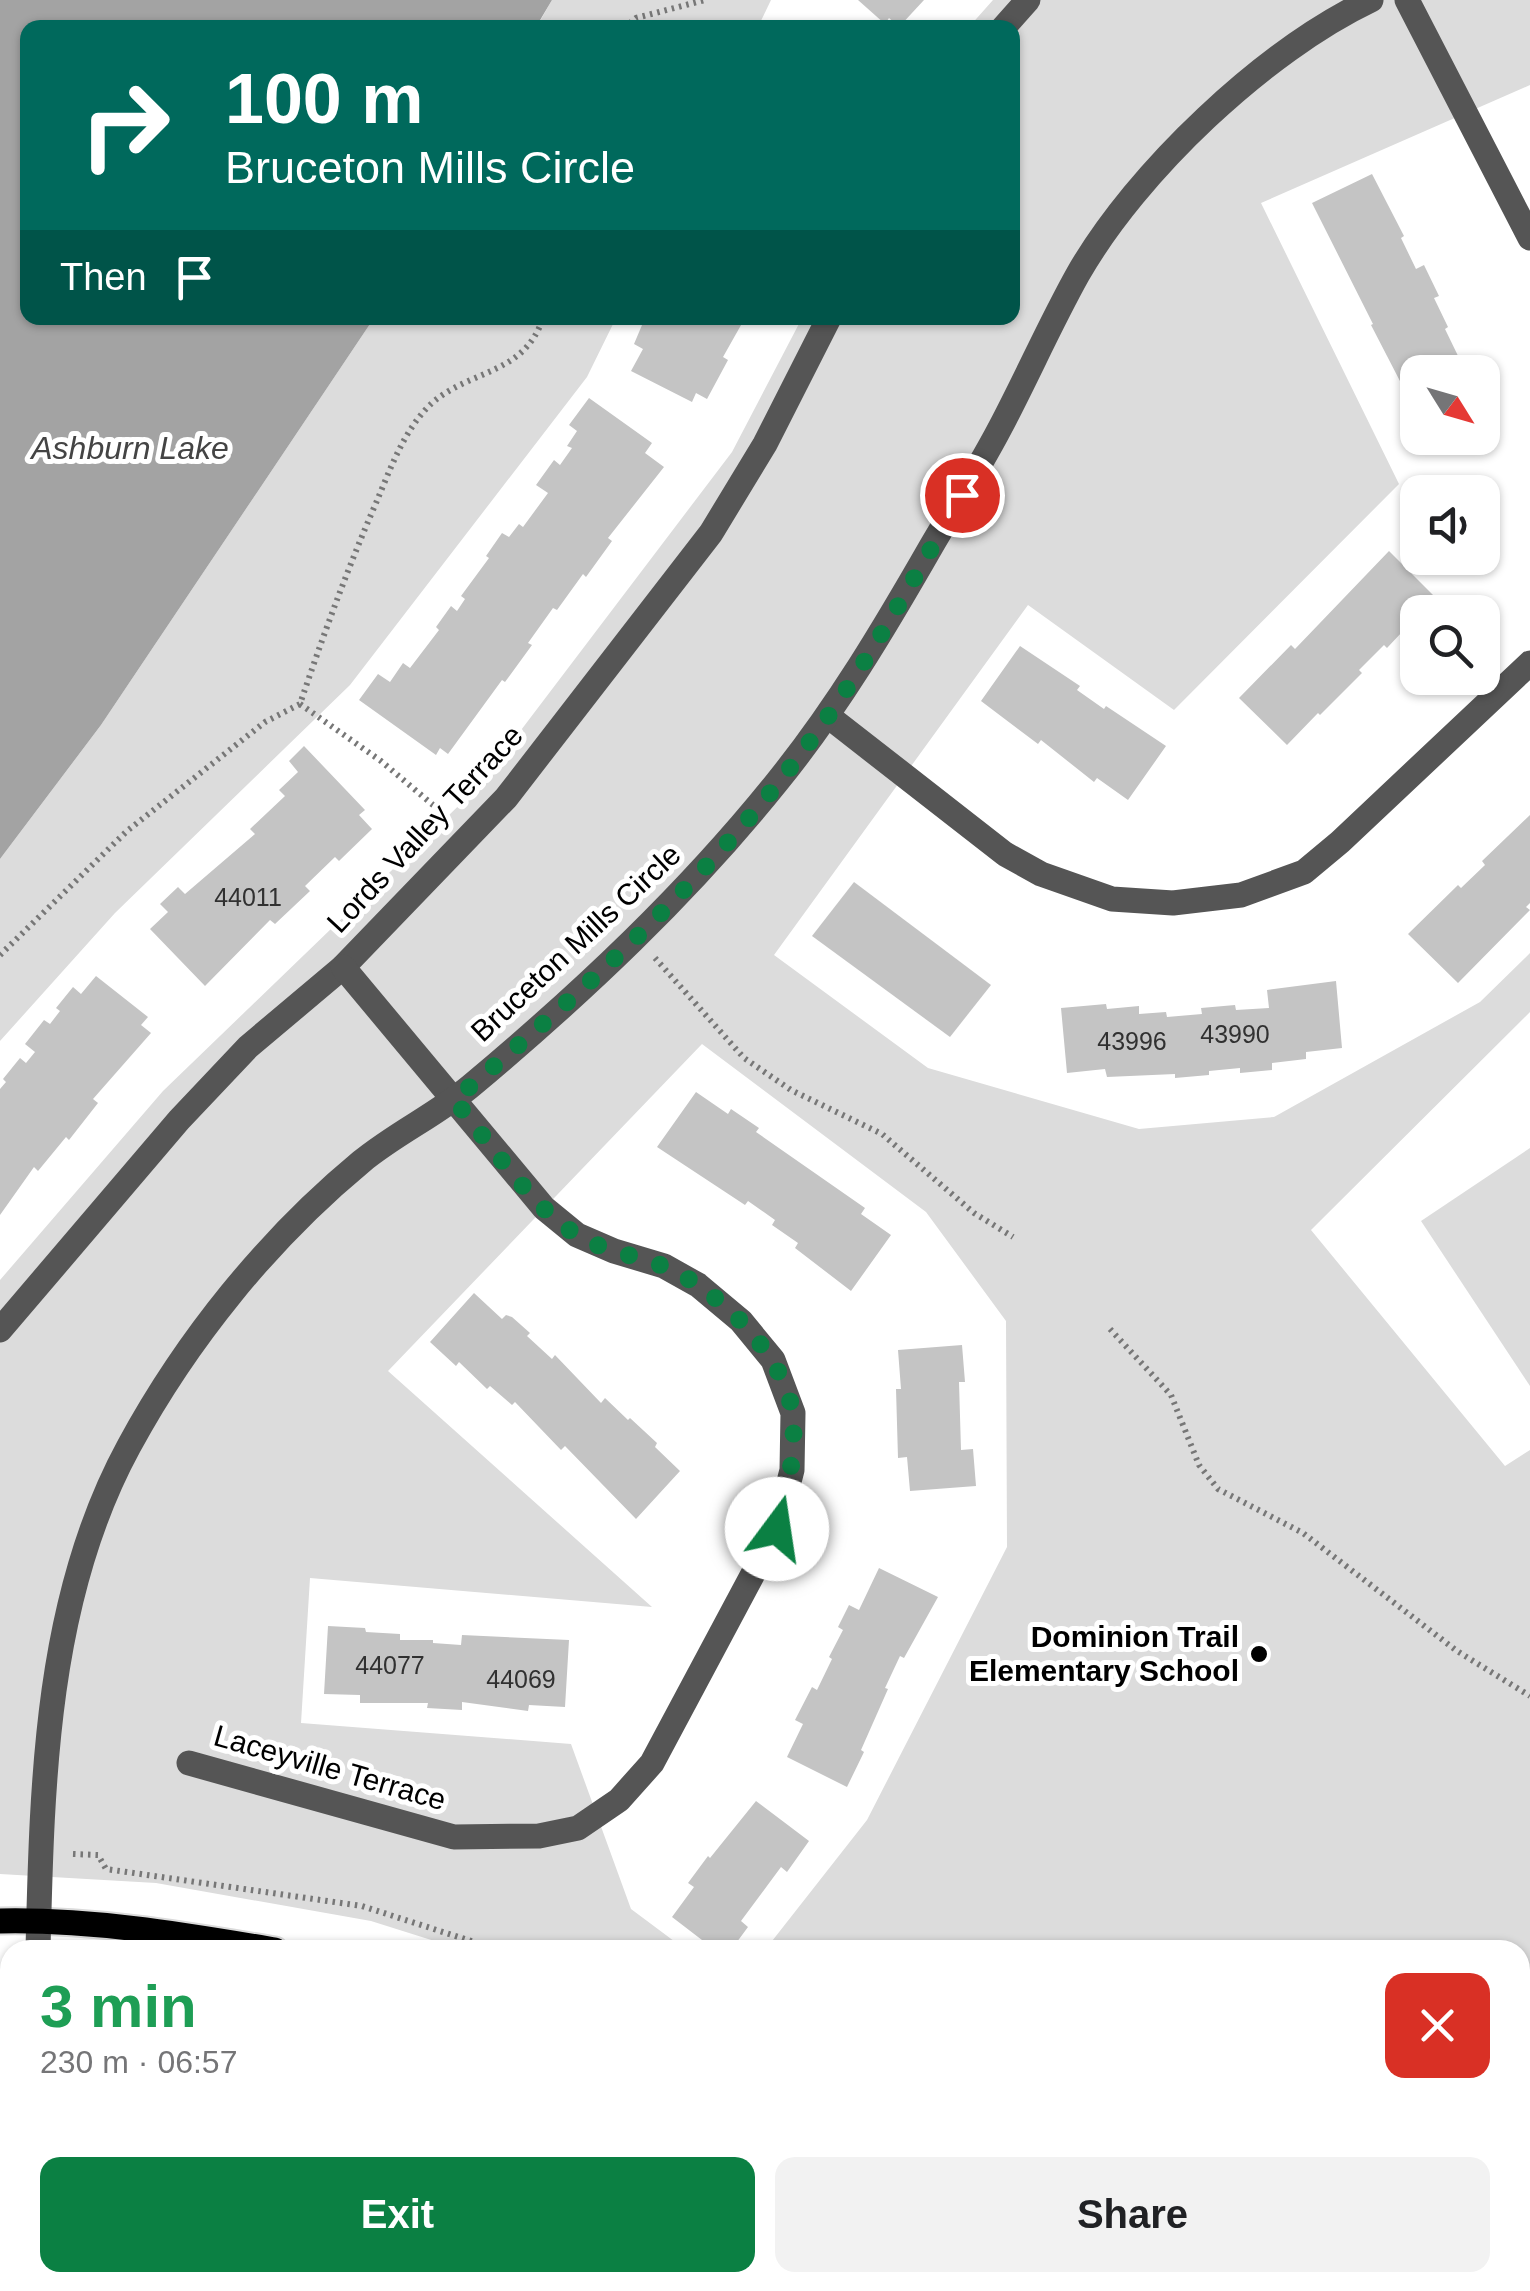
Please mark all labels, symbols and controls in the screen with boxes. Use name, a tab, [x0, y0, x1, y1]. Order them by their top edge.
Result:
icon: right	[60, 60, 190, 190]
text: 100 m	[225, 60, 423, 138]
text: Bruceton Mills Circle	[225, 142, 635, 193]
icon: arrive	[167, 250, 222, 305]
text: Then	[60, 256, 147, 298]
north arrow	[1400, 355, 1500, 455]
map controls	[1400, 355, 1500, 695]
water label: Ashburn Lake	[29, 430, 229, 466]
pin	[920, 453, 1005, 538]
icon: arrive	[935, 468, 990, 523]
button: sound	[1400, 475, 1500, 575]
button: search	[1400, 595, 1500, 695]
street label: Lords Valley Terrace	[320, 718, 529, 939]
street label: Bruceton Mills Circle	[464, 837, 687, 1048]
house number: 44011	[214, 883, 282, 911]
house number: 43990	[1200, 1020, 1270, 1048]
house number: 43996	[1097, 1027, 1167, 1055]
position arrow	[725, 1477, 829, 1581]
place label: Dominion Trail Elementary School	[969, 1620, 1239, 1687]
marker: Dominion Trail Elementary School	[1248, 1643, 1270, 1665]
house number: 44077	[355, 1651, 425, 1679]
house number: 44069	[486, 1665, 556, 1693]
street label: Laceyville Terrace	[210, 1719, 450, 1816]
text: 3 min	[40, 1973, 197, 2040]
button: close	[1385, 1973, 1490, 2078]
text: 230 m · 06:57	[40, 2044, 237, 2080]
button: Exit	[40, 2157, 755, 2272]
button: Share	[775, 2157, 1490, 2272]

